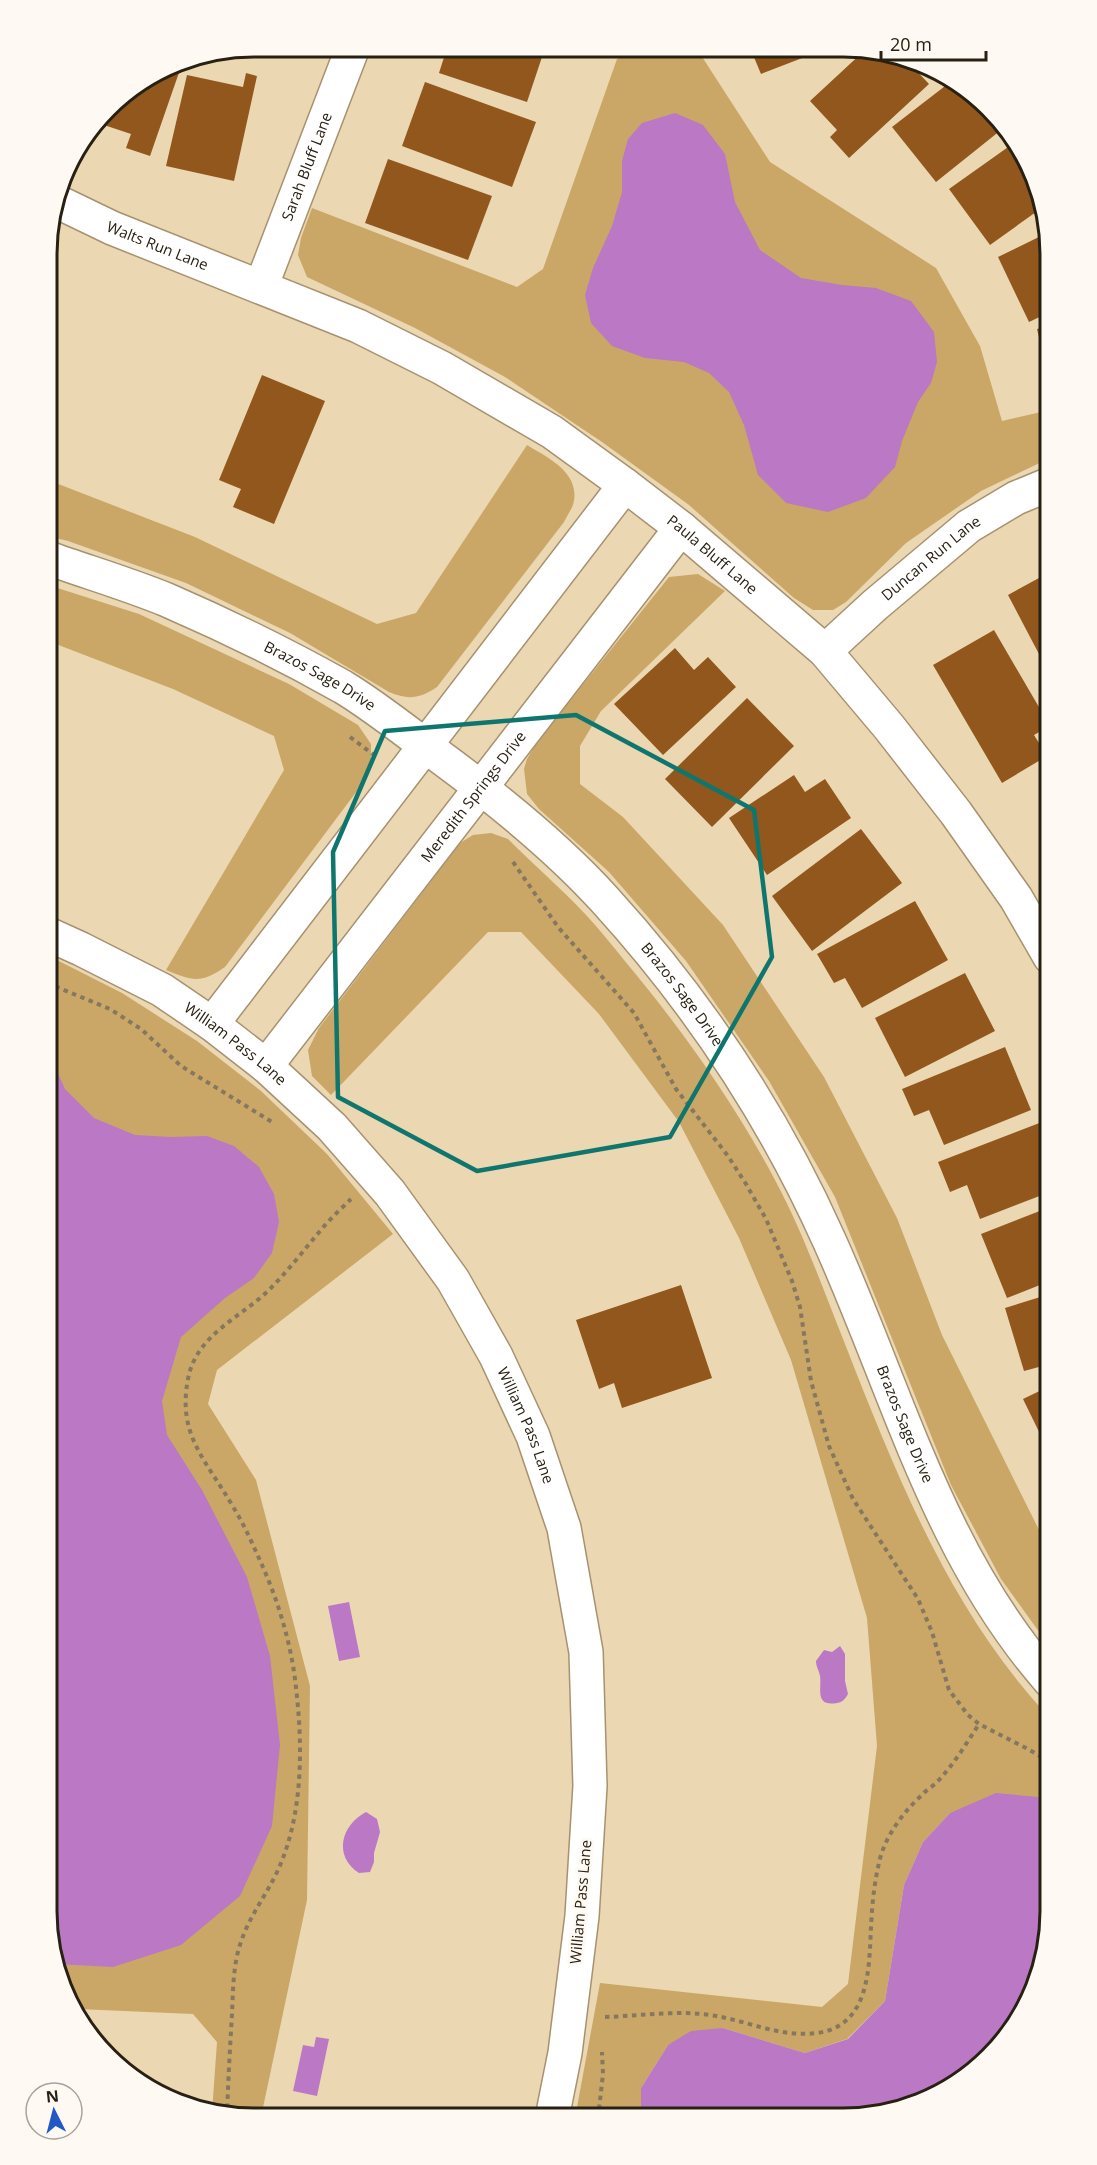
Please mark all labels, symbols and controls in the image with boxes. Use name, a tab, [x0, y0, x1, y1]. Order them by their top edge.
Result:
scale bar	[881, 24, 986, 62]
text: 20 m	[890, 32, 932, 56]
street label: Sarah Bluff Lane	[276, 109, 336, 223]
street label: Walts Run Lane	[104, 216, 212, 274]
street label: Paula Bluff Lane	[663, 510, 762, 598]
street label: Duncan Run Lane	[877, 510, 984, 605]
street label: Brazos Sage Drive	[261, 636, 380, 715]
street label: Meredith Springs Drive	[416, 727, 530, 866]
street label: Brazos Sage Drive	[637, 938, 729, 1050]
street label: William Pass Lane	[181, 997, 291, 1089]
street label: Brazos Sage Drive	[873, 1362, 939, 1486]
street label: William Pass Lane	[493, 1363, 559, 1486]
street label: William Pass Lane	[565, 1839, 595, 1965]
north arrow	[24, 2081, 84, 2141]
text: N	[45, 2084, 60, 2108]

